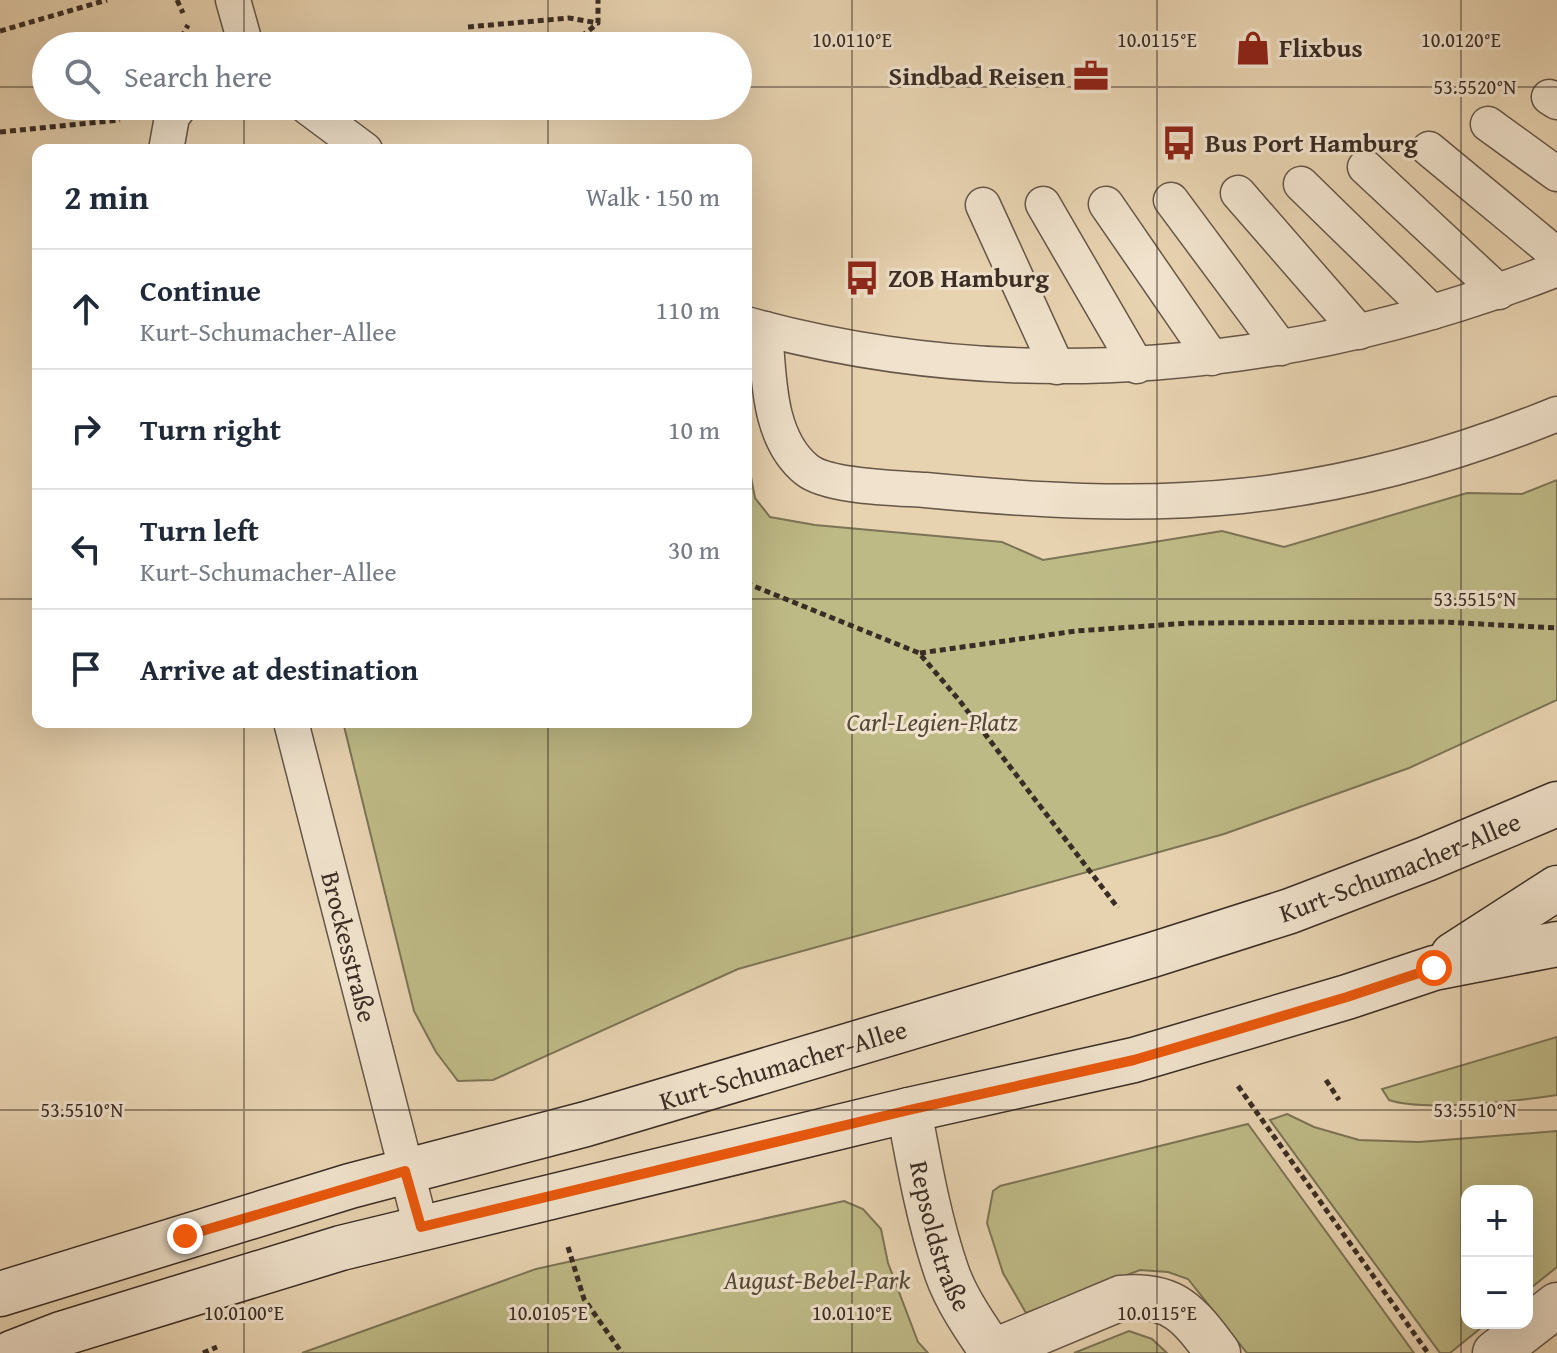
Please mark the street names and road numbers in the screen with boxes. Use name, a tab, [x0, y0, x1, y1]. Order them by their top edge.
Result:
street label: Kurt-Schumacher-Allee	[1274, 801, 1526, 932]
street label: Brockesstraße	[311, 867, 387, 1026]
street label: Kurt-Schumacher-Allee	[654, 1009, 912, 1120]
street label: Repsoldstraße	[900, 1157, 982, 1319]

